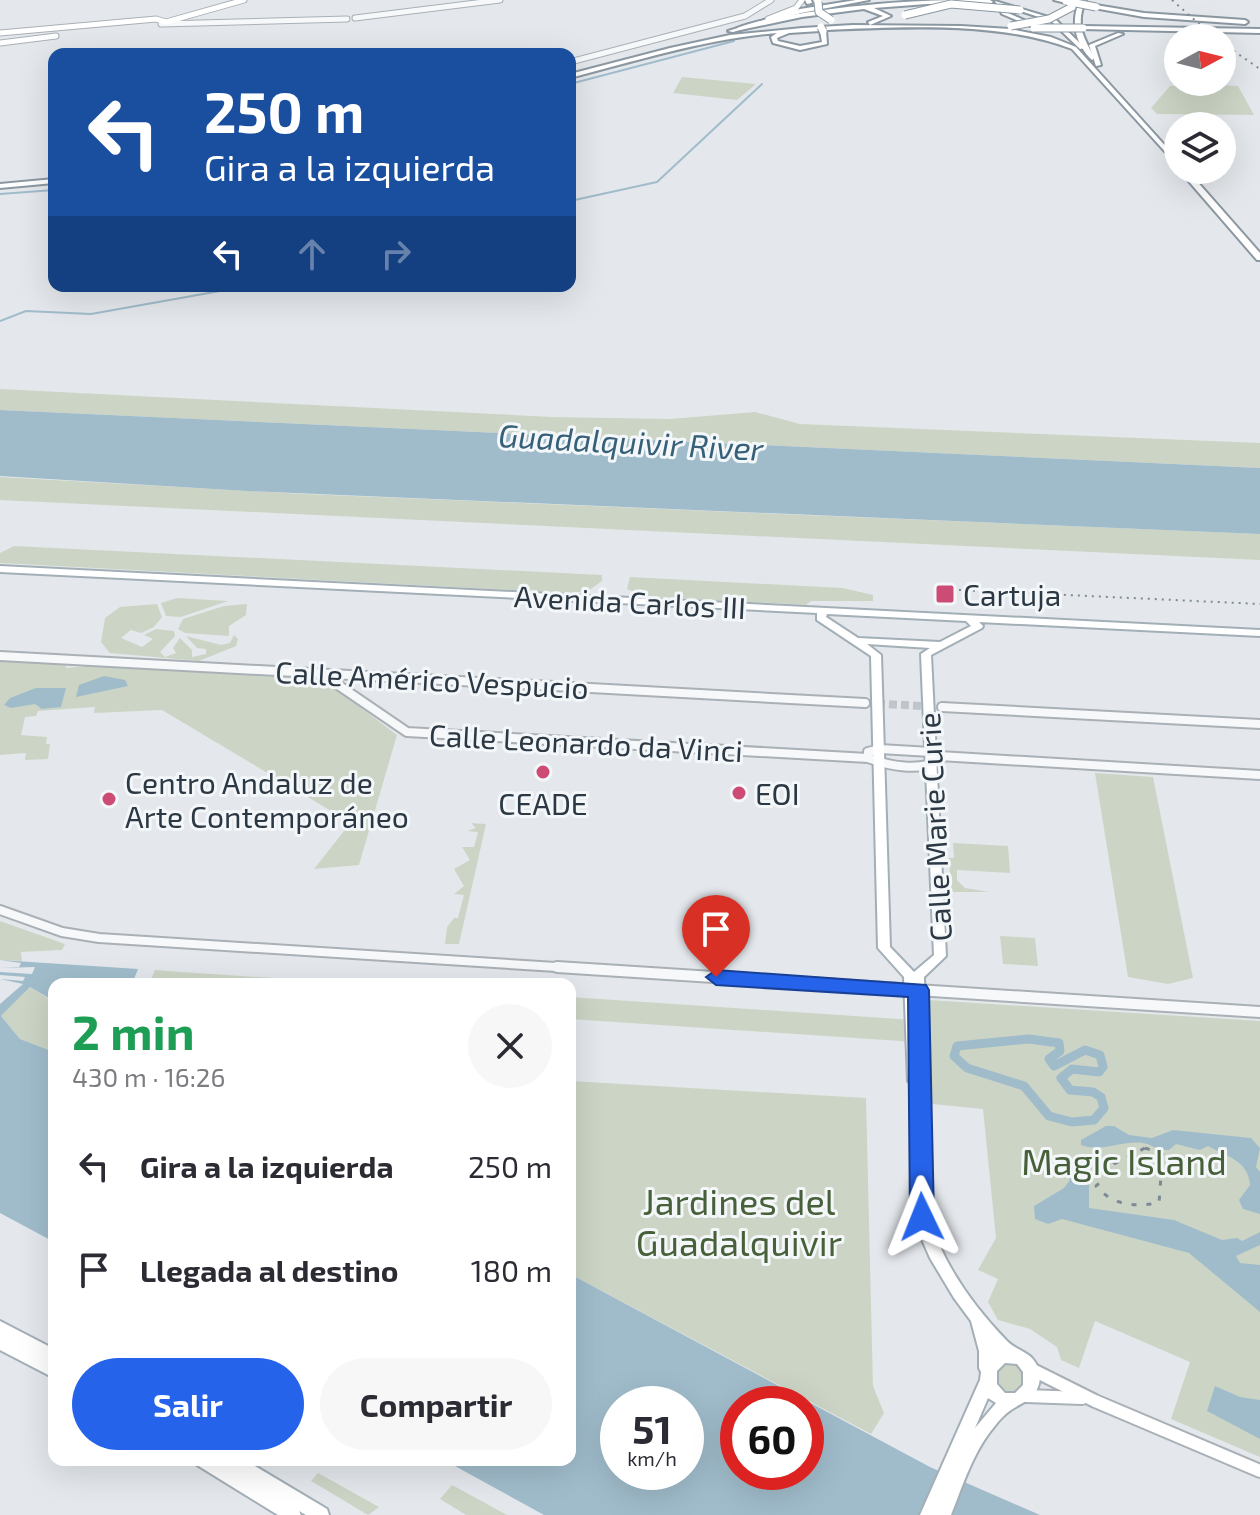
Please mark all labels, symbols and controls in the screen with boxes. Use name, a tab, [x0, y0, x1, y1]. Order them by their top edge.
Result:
north arrow	[1164, 24, 1236, 96]
map controls	[1164, 24, 1236, 184]
text: 250 m	[204, 77, 364, 144]
icon: left	[72, 80, 176, 184]
button: layers	[1164, 112, 1236, 184]
text: Gira a la izquierda	[204, 145, 495, 188]
icon: left	[206, 232, 250, 276]
icon: ahead	[290, 232, 334, 276]
icon: right	[374, 232, 418, 276]
water label: Guadalquivir River	[497, 415, 766, 468]
place label: Cartuja	[963, 576, 1061, 612]
street label: Avenida Carlos III	[513, 577, 747, 625]
marker: Cartuja	[934, 583, 956, 605]
street label: Calle Américo Vespucio	[274, 653, 590, 705]
street label: Calle Marie Curie	[910, 712, 958, 942]
street label: Calle Leonardo da Vinci	[428, 716, 744, 768]
marker: CEADE	[534, 763, 552, 781]
place label: Centro Andaluz de Arte Contemporáneo	[125, 764, 409, 834]
place label: EOI	[755, 775, 800, 811]
marker: EOI	[730, 784, 748, 802]
place label: CEADE	[498, 785, 588, 821]
marker: Centro Andaluz de Arte Contemporáneo	[100, 790, 118, 808]
pin	[682, 895, 750, 977]
icon: arrive	[694, 907, 738, 951]
text: 2 min	[72, 1002, 195, 1060]
button: close	[468, 1004, 552, 1088]
text: 430 m · 16:26	[72, 1061, 225, 1092]
park label: Magic Island	[1021, 1139, 1227, 1182]
icon: left	[72, 1144, 116, 1188]
text: Gira a la izquierda	[140, 1148, 394, 1184]
text: 250 m	[468, 1148, 552, 1184]
position arrow	[880, 1175, 964, 1259]
park label: Jardines del Guadalquivir	[636, 1179, 842, 1263]
icon: arrive	[72, 1248, 116, 1292]
text: Llegada al destino	[140, 1252, 399, 1288]
text: 180 m	[471, 1252, 552, 1288]
button: Salir	[72, 1358, 304, 1450]
button: Compartir	[320, 1358, 552, 1450]
speed limit sign: 60	[720, 1386, 824, 1490]
text: 51	[632, 1404, 672, 1452]
text: km/h	[627, 1446, 677, 1470]

